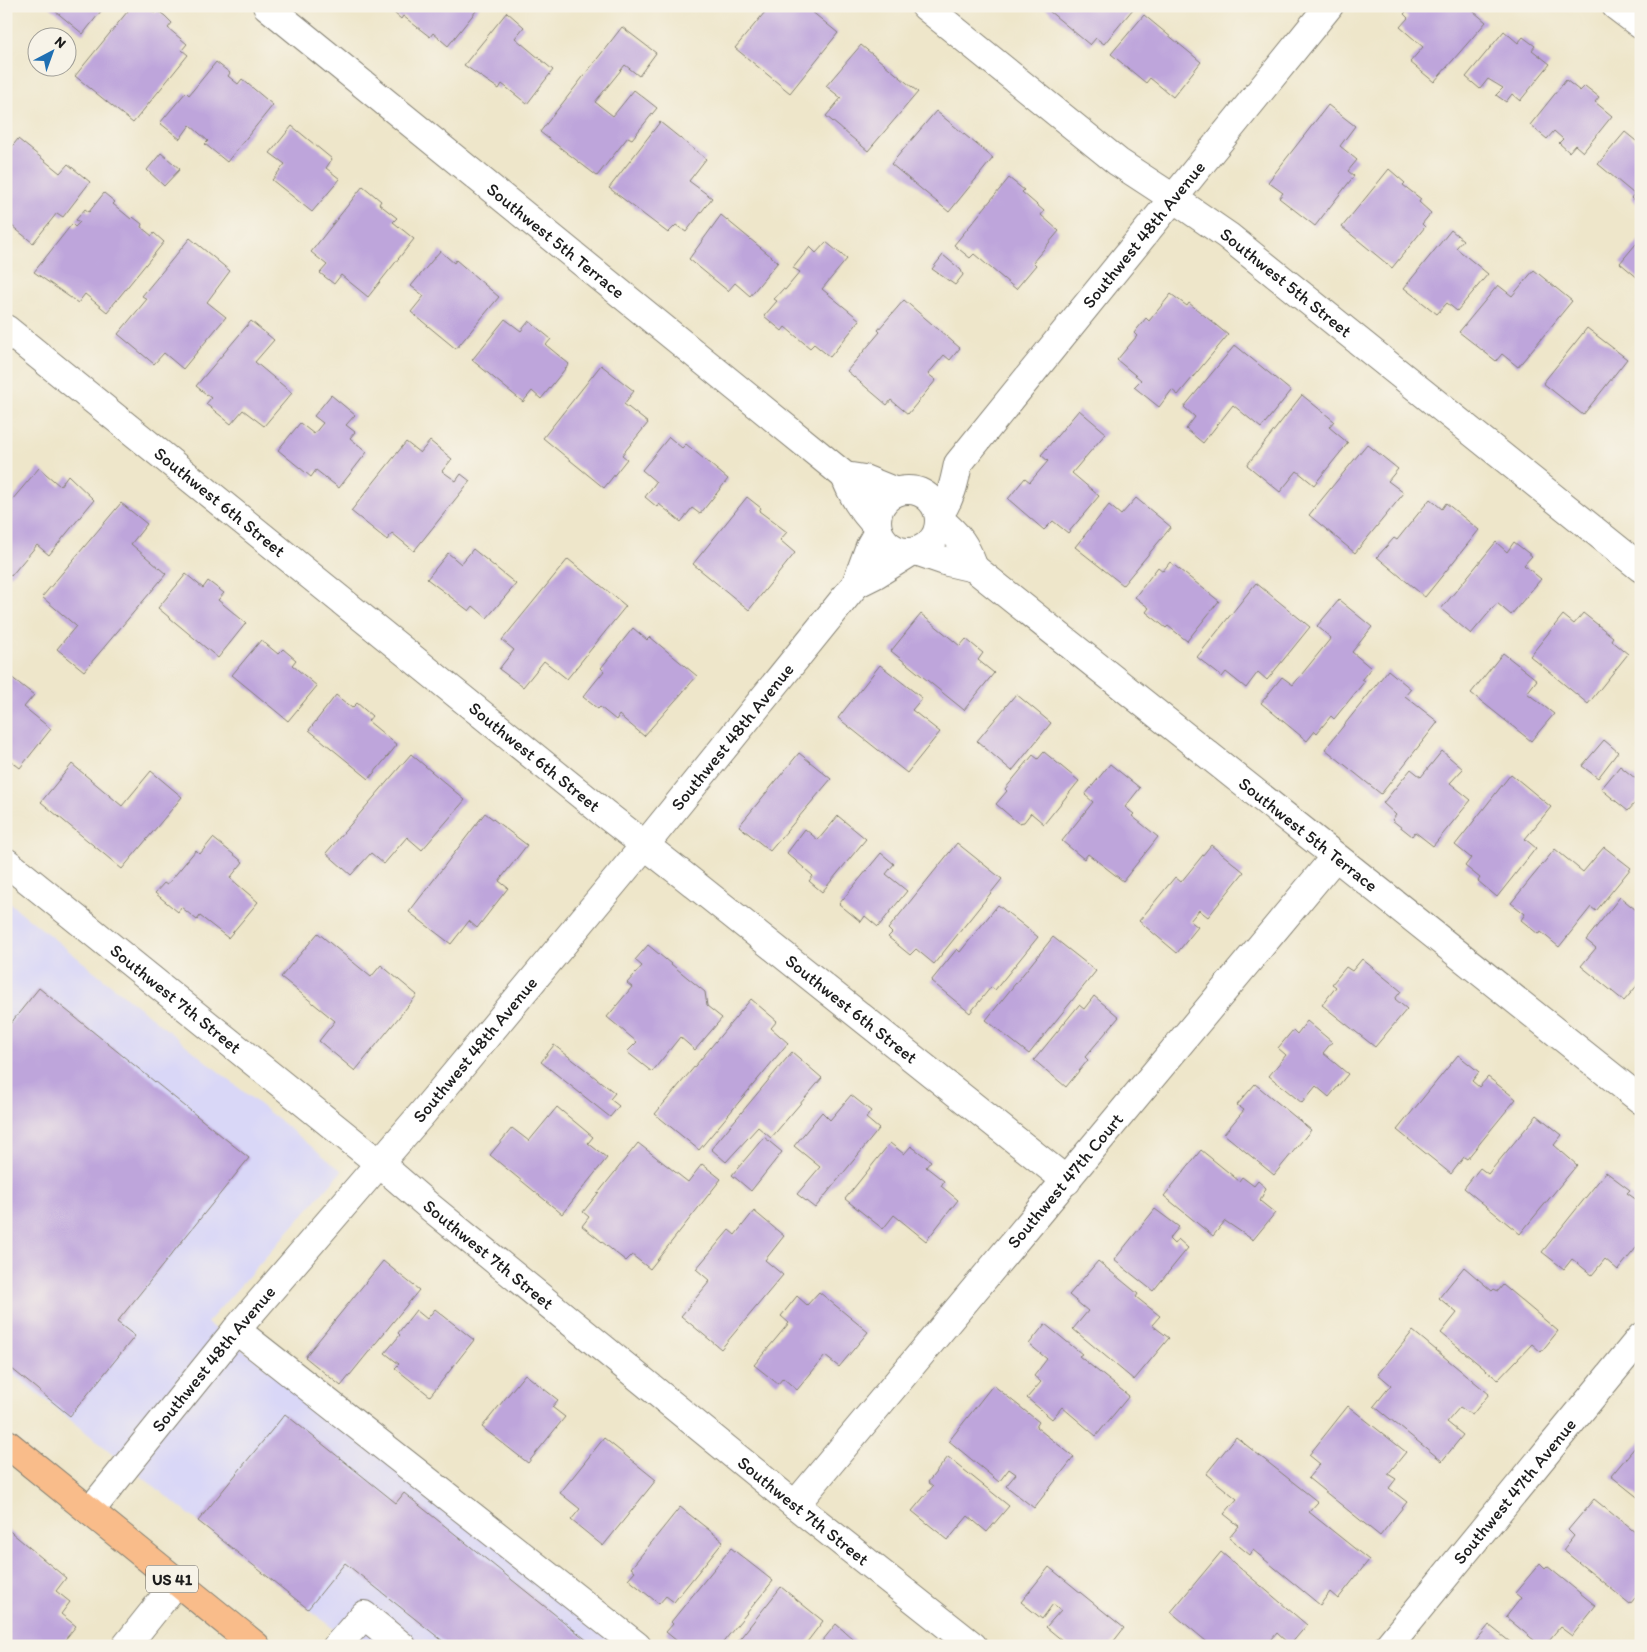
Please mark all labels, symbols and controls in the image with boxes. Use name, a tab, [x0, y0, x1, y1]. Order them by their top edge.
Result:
north arrow	[28, 28, 78, 78]
text: N	[51, 33, 69, 52]
street label: Southwest 48th Avenue	[1077, 157, 1210, 313]
street label: Southwest 5th Terrace	[482, 178, 629, 303]
street label: Southwest 5th Street	[1216, 223, 1356, 342]
street label: Southwest 6th Street	[149, 442, 290, 562]
street label: Southwest 48th Avenue	[666, 659, 799, 815]
street label: Southwest 6th Street	[464, 697, 605, 817]
street label: Southwest 5th Terrace	[1234, 772, 1382, 897]
street label: Southwest 7th Street	[106, 939, 246, 1059]
street label: Southwest 6th Street	[781, 950, 922, 1069]
street label: Southwest 48th Avenue	[408, 972, 542, 1127]
street label: Southwest 47th Court	[1002, 1109, 1128, 1253]
street label: Southwest 7th Street	[418, 1195, 558, 1315]
street label: Southwest 48th Avenue	[147, 1281, 280, 1437]
street label: Southwest 47th Avenue	[1448, 1414, 1581, 1569]
street label: Southwest 7th Street	[733, 1452, 874, 1570]
road number: US 41	[146, 1566, 198, 1592]

